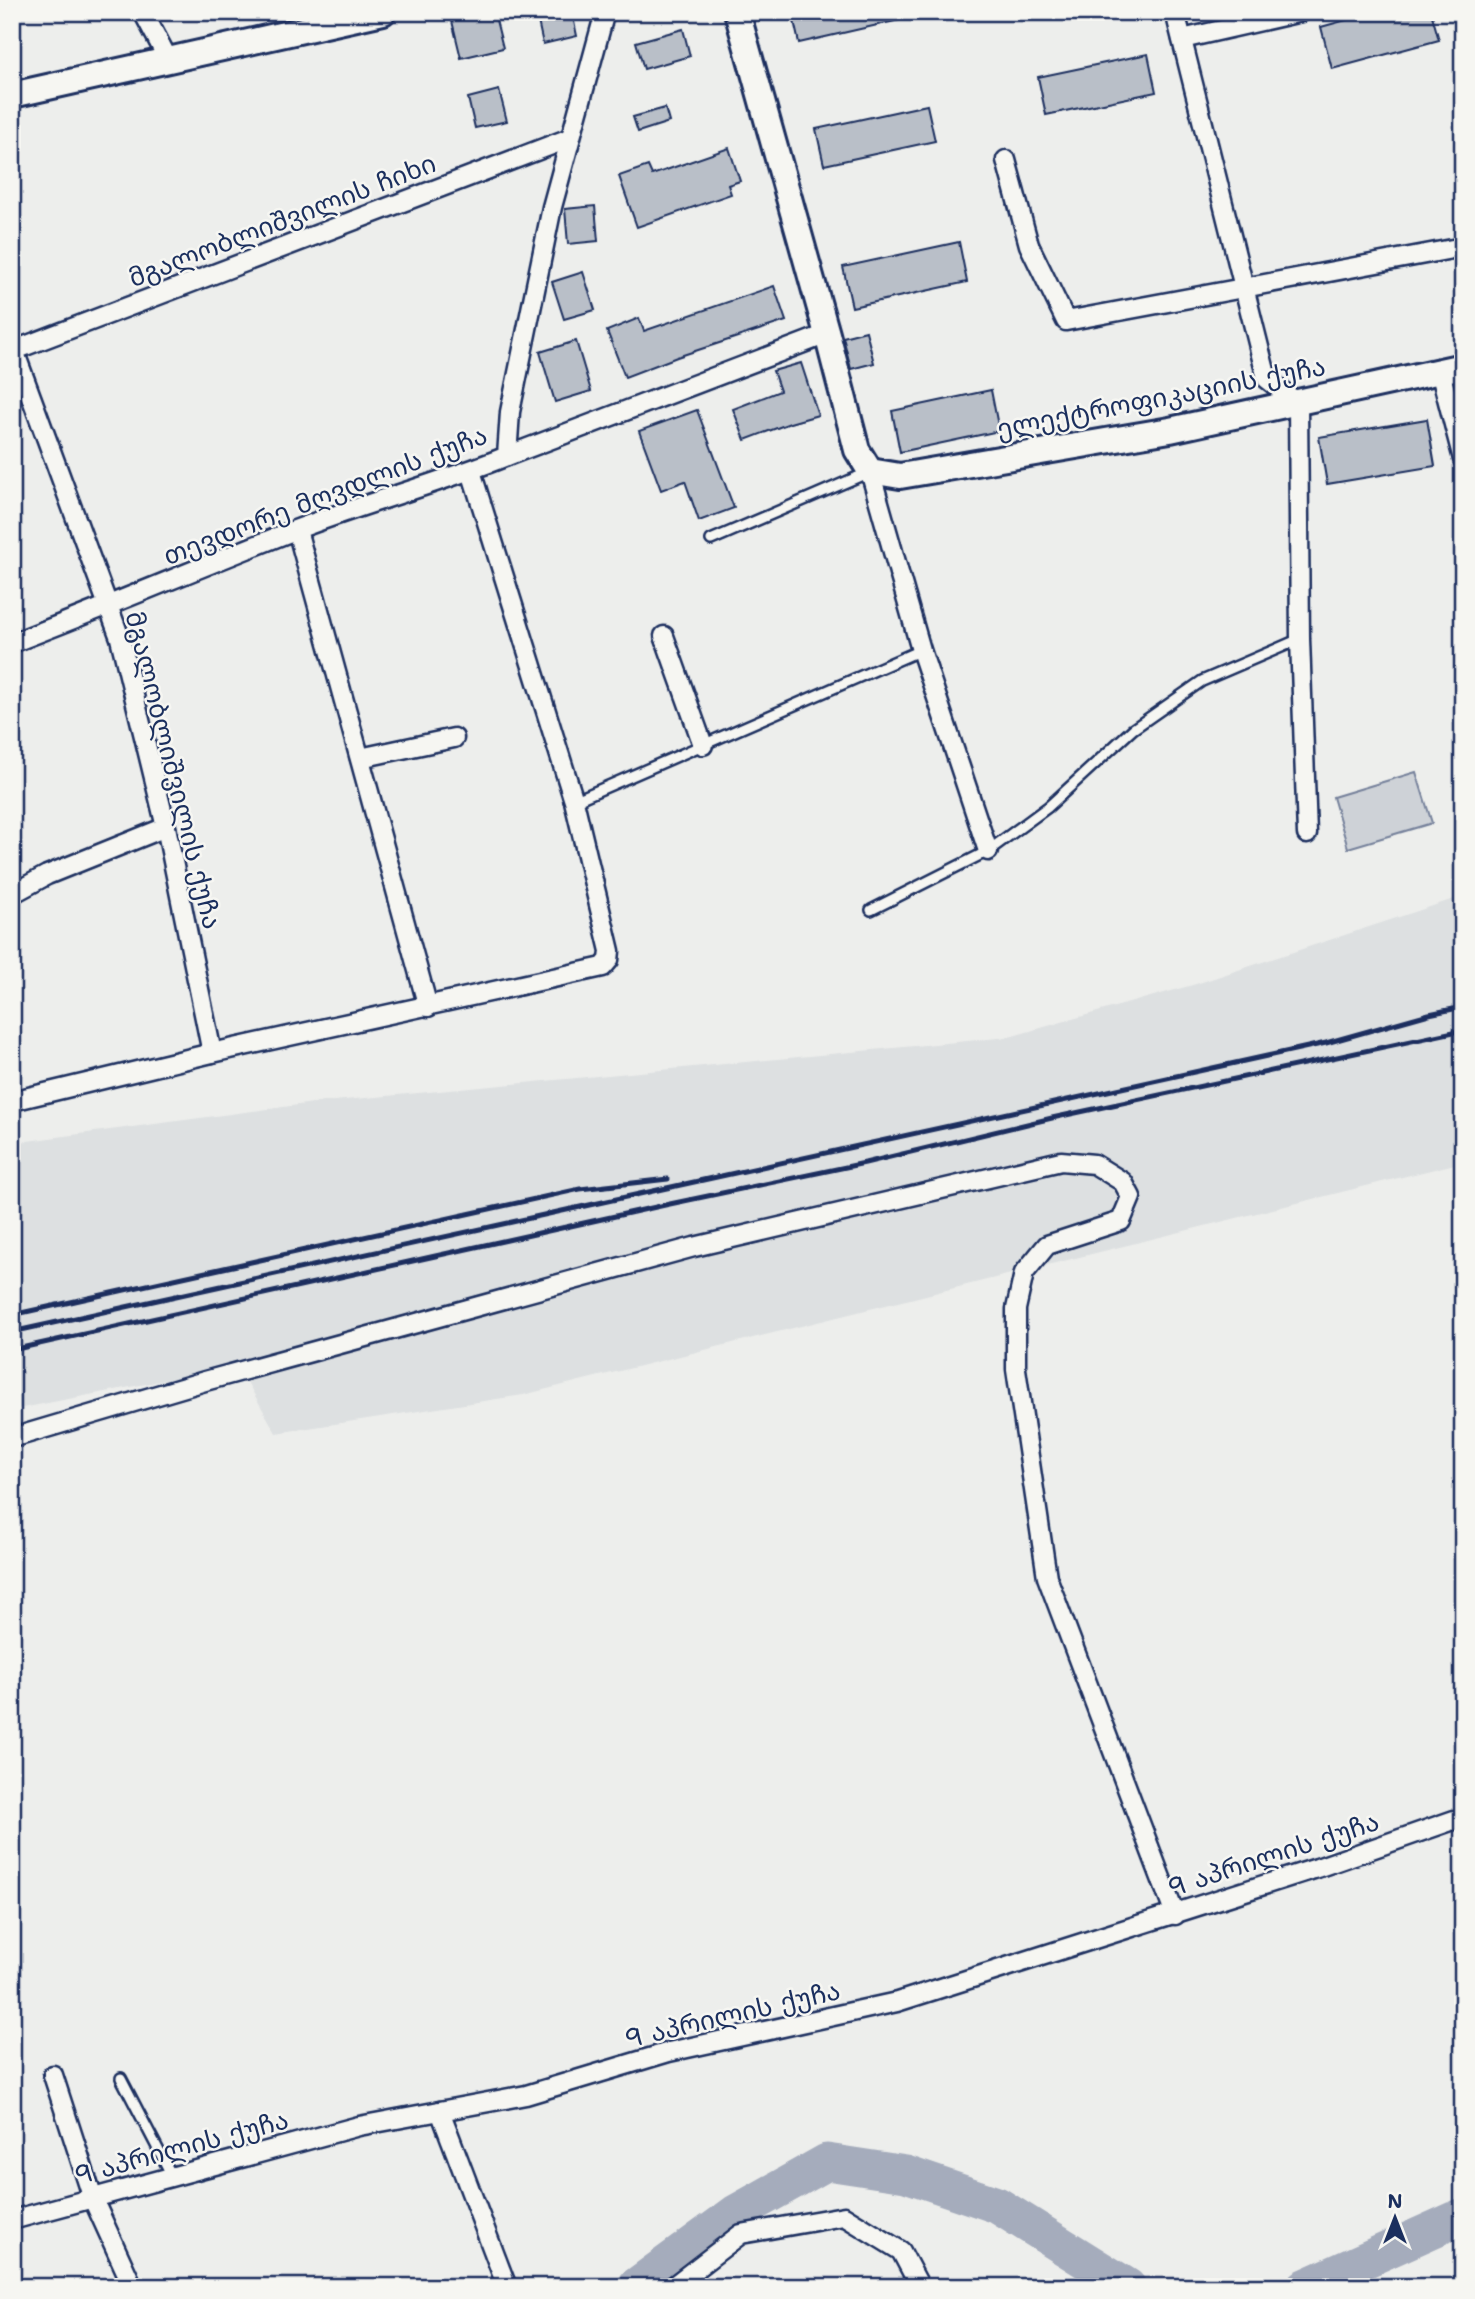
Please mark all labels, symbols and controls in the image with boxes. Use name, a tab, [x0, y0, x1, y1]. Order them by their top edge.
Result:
street label: მგალობლიშვილის ჩიხი	[123, 145, 441, 295]
street label: ელექტროფიკაციის ქუჩა	[994, 348, 1328, 446]
street label: თევდორე მღვდლის ქუჩა	[158, 417, 492, 573]
street label: მგალობლიშვილის ქუჩა	[118, 607, 230, 933]
street label: 9 აპრილის ქუჩა	[1163, 1803, 1383, 1905]
street label: 9 აპრილის ქუჩა	[621, 1972, 843, 2056]
street label: 9 აპრილის ქუჩა	[70, 2102, 292, 2192]
north arrow	[1360, 2184, 1430, 2254]
text: N	[1387, 2189, 1403, 2214]

